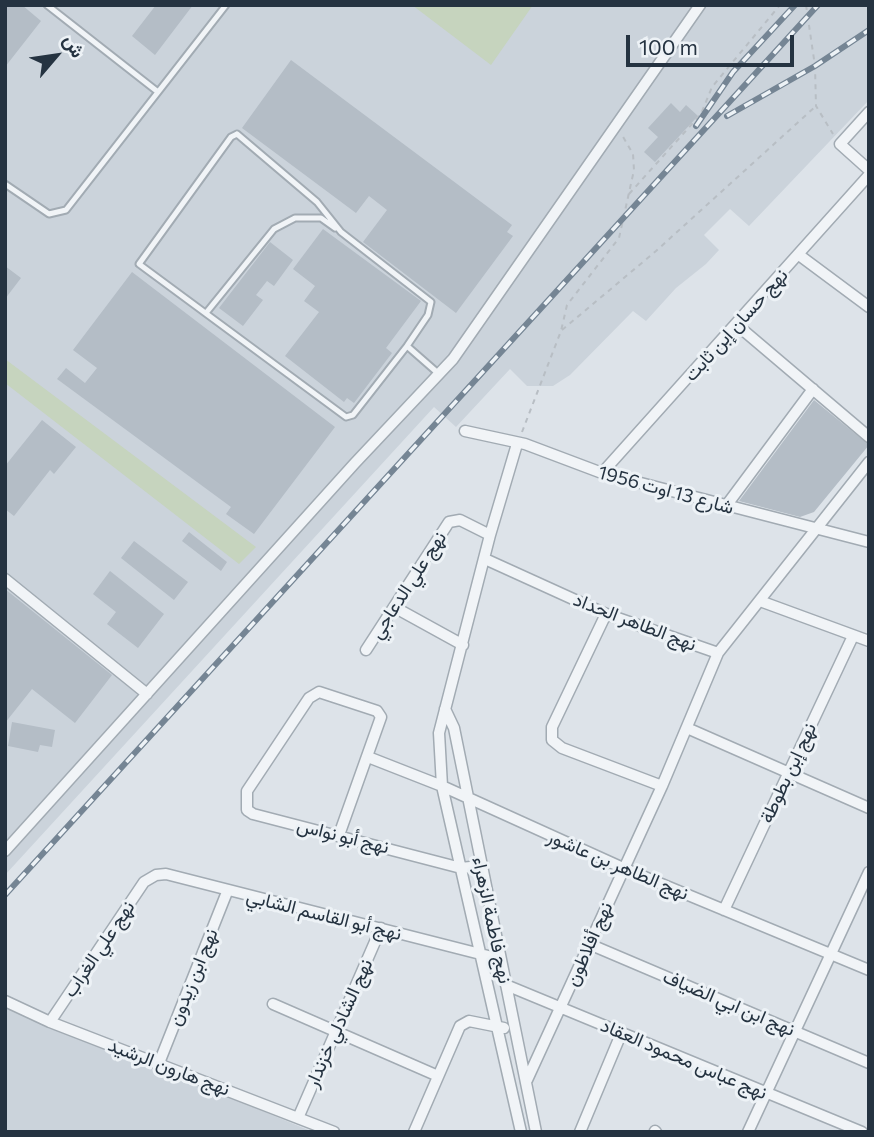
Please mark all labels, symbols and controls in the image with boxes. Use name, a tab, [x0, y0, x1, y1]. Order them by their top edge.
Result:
north arrow	[21, 21, 91, 91]
scale bar	[629, 21, 797, 65]
text: ش	[59, 30, 90, 61]
text: 100 m	[639, 34, 698, 59]
street label: نهج حسان إبن ثابت	[679, 264, 793, 386]
street label: شارع 13 اوت 1956	[596, 461, 736, 519]
street label: نهج علي الدعاجي	[365, 527, 451, 643]
street label: نهج الطاهر الحداد	[570, 588, 700, 656]
street label: نهج إبن بطوطة	[755, 719, 821, 827]
street label: نهج أبو نواس	[294, 814, 392, 858]
street label: نهج الطاهر بن عاشور	[544, 825, 692, 905]
street label: نهج فاطمة الزهراء	[467, 855, 517, 985]
street label: نهج أبو القاسم الشابي	[244, 885, 404, 945]
street label: نهج علي الغراب	[58, 896, 140, 1002]
street label: نهج أفلاطون	[560, 898, 618, 990]
street label: نهج ابن زيدون	[163, 925, 223, 1029]
street label: نهج الشادلي خزندار	[300, 955, 378, 1091]
street label: نهج ابن ابي الضياف	[660, 965, 798, 1041]
street label: نهج عباس محمود العقاد	[597, 1014, 771, 1104]
street label: نهج هارون الرشيد	[105, 1033, 233, 1101]

